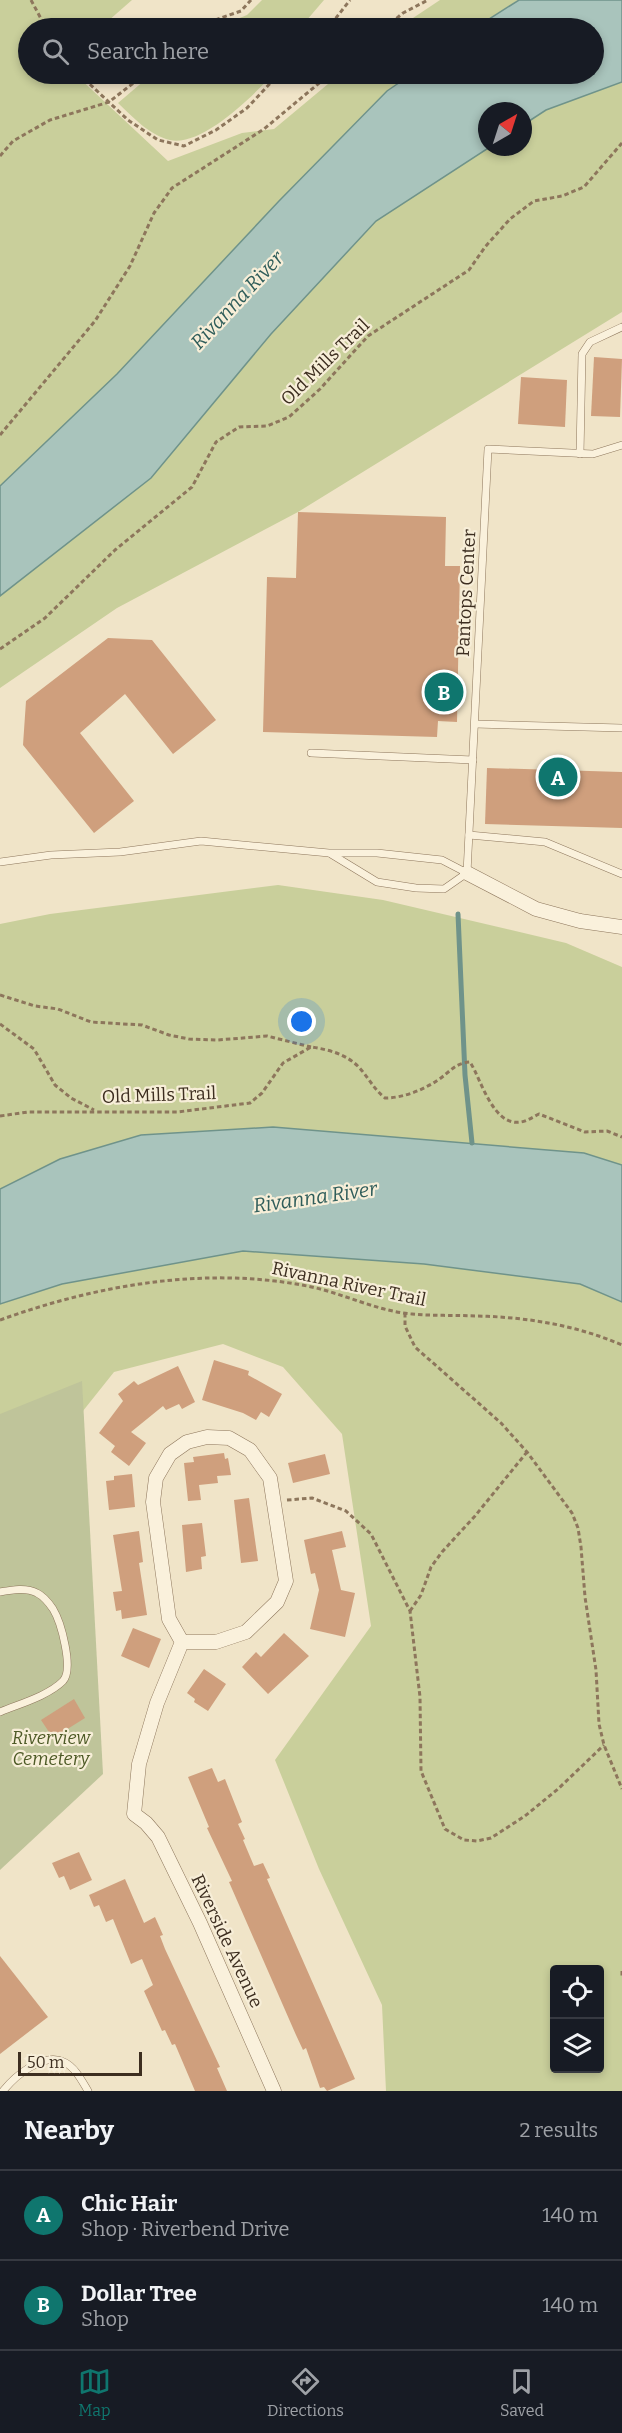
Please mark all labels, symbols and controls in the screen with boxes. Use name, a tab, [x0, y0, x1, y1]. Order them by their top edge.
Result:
search box	[18, 18, 604, 84]
icon: search	[39, 35, 72, 68]
text: Search here	[87, 38, 209, 65]
north arrow	[478, 102, 532, 156]
water label: Rivanna River	[186, 246, 289, 354]
street label: Old Mills Trail	[276, 314, 374, 410]
street label: Pantops Center	[452, 529, 480, 657]
pin: B	[424, 670, 464, 714]
pin: A	[538, 754, 578, 800]
your location	[287, 1007, 316, 1036]
street label: Old Mills Trail	[101, 1082, 217, 1108]
water label: Rivanna River	[252, 1176, 379, 1218]
street label: Rivanna River Trail	[270, 1257, 428, 1311]
park label: Riverview Cemetery	[12, 1727, 91, 1770]
street label: Riverside Avenue	[186, 1871, 268, 2011]
map controls	[550, 1965, 604, 2073]
button: locate	[550, 1965, 604, 2019]
button: layers	[550, 2019, 604, 2073]
scale bar	[18, 2049, 142, 2076]
text: 50 m	[27, 2053, 64, 2072]
text: Nearby	[24, 2115, 114, 2146]
text: 2 results	[519, 2118, 598, 2142]
text: Chic Hair	[81, 2190, 177, 2217]
text: A	[36, 2203, 51, 2227]
text: 140 m	[542, 2203, 598, 2227]
text: Shop · Riverbend Drive	[81, 2217, 289, 2241]
text: Dollar Tree	[81, 2280, 197, 2307]
text: B	[37, 2293, 50, 2317]
text: 140 m	[542, 2293, 598, 2317]
text: Shop	[81, 2307, 129, 2331]
tab: Map	[78, 2365, 111, 2420]
tab: Directions	[267, 2365, 344, 2420]
tab: Saved	[500, 2365, 544, 2420]

